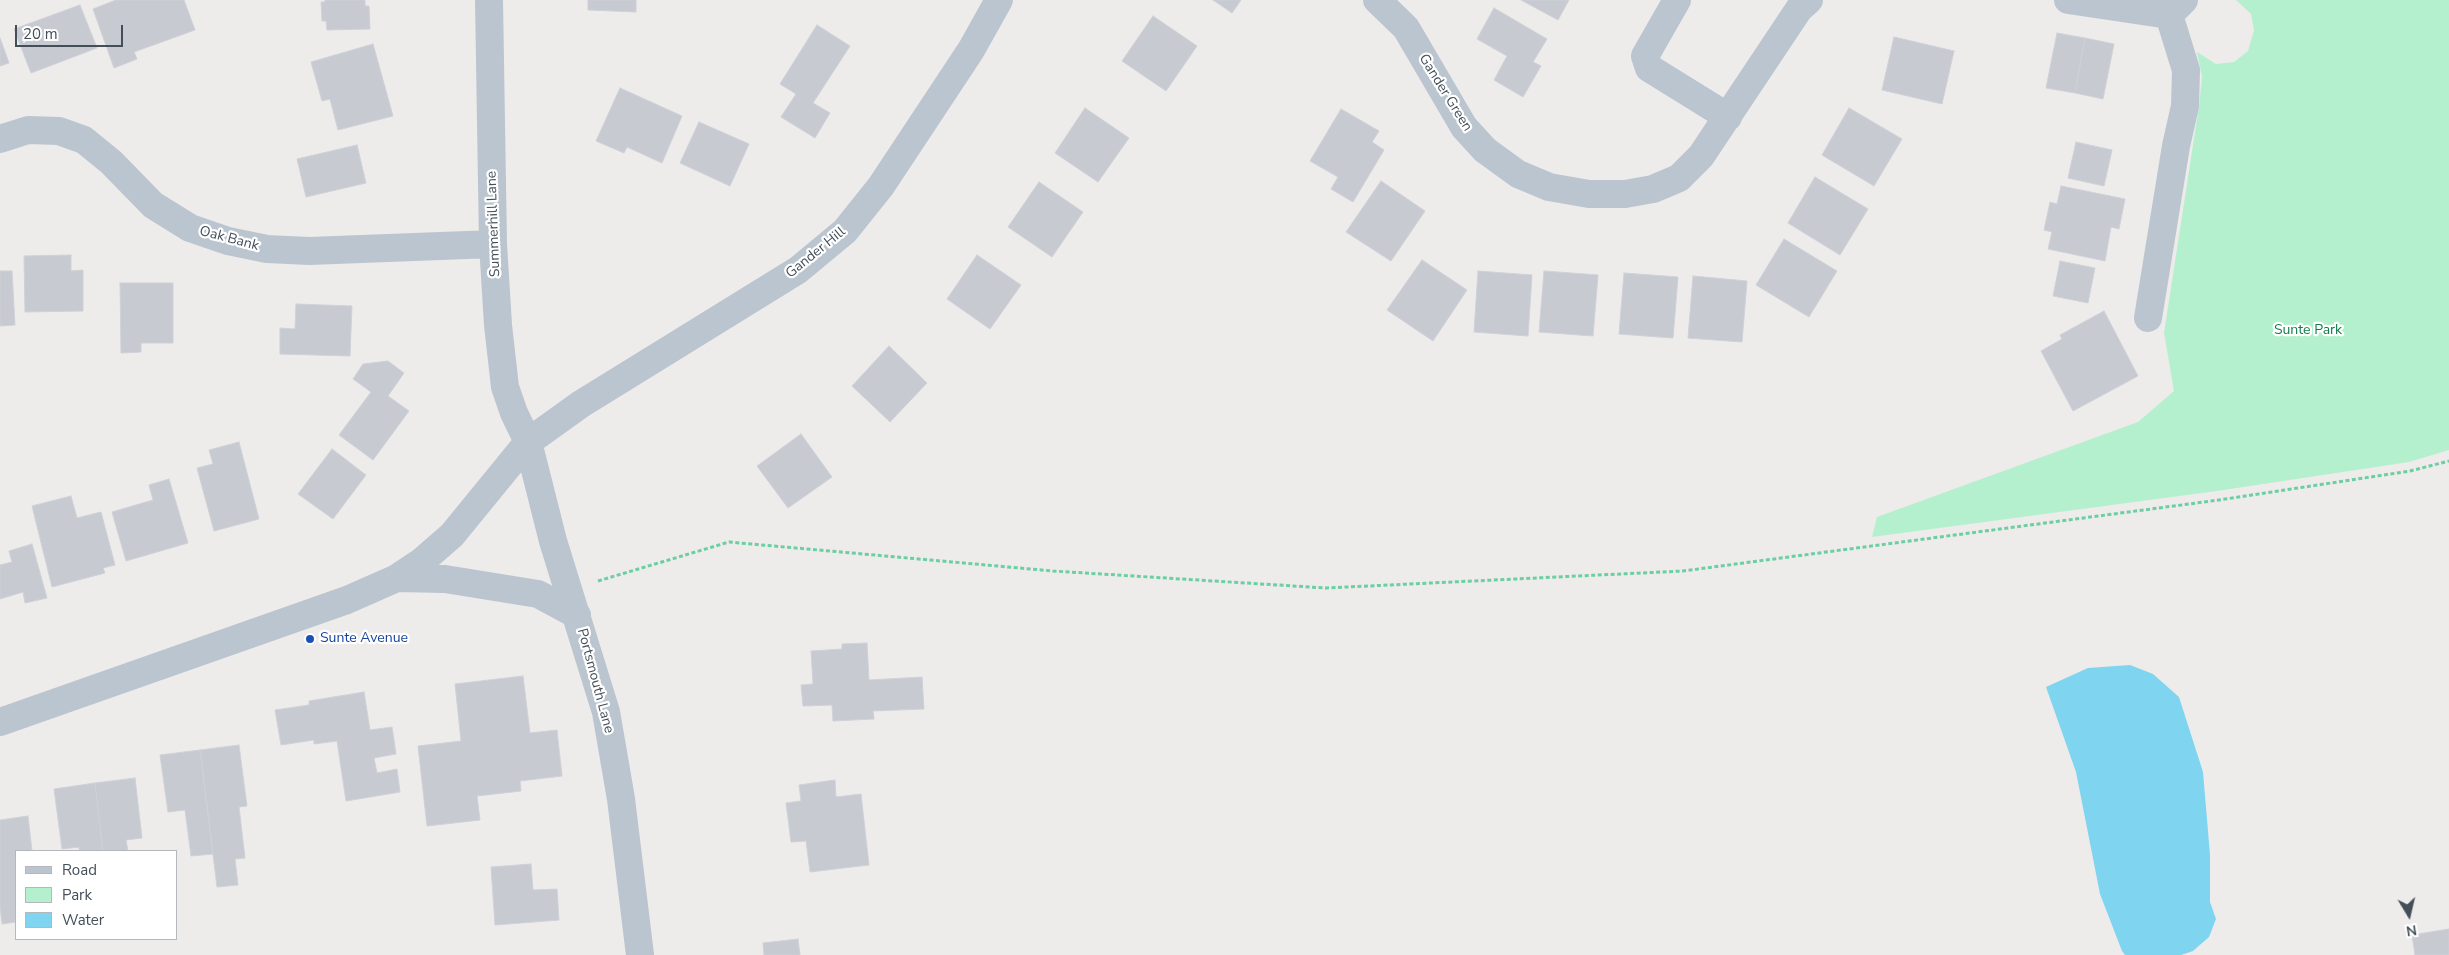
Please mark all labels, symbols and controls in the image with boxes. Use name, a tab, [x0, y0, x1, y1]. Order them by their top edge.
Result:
scale bar	[18, 15, 125, 47]
text: 20 m	[23, 24, 58, 44]
street label: Gander Green	[1415, 51, 1475, 135]
street label: Summerhill Lane	[484, 171, 504, 277]
street label: Oak Bank	[198, 223, 260, 255]
street label: Gander Hill	[783, 224, 849, 282]
park label: Sunte Park	[2274, 323, 2342, 339]
street label: Portsmouth Lane	[573, 627, 617, 735]
place label: Sunte Avenue	[320, 631, 408, 647]
marker: Sunte Avenue	[304, 633, 316, 645]
legend	[15, 850, 178, 940]
text: Road	[62, 860, 97, 880]
text: Park	[62, 885, 92, 905]
north arrow	[2384, 890, 2434, 940]
text: Water	[62, 910, 104, 930]
text: N	[2405, 920, 2418, 941]

